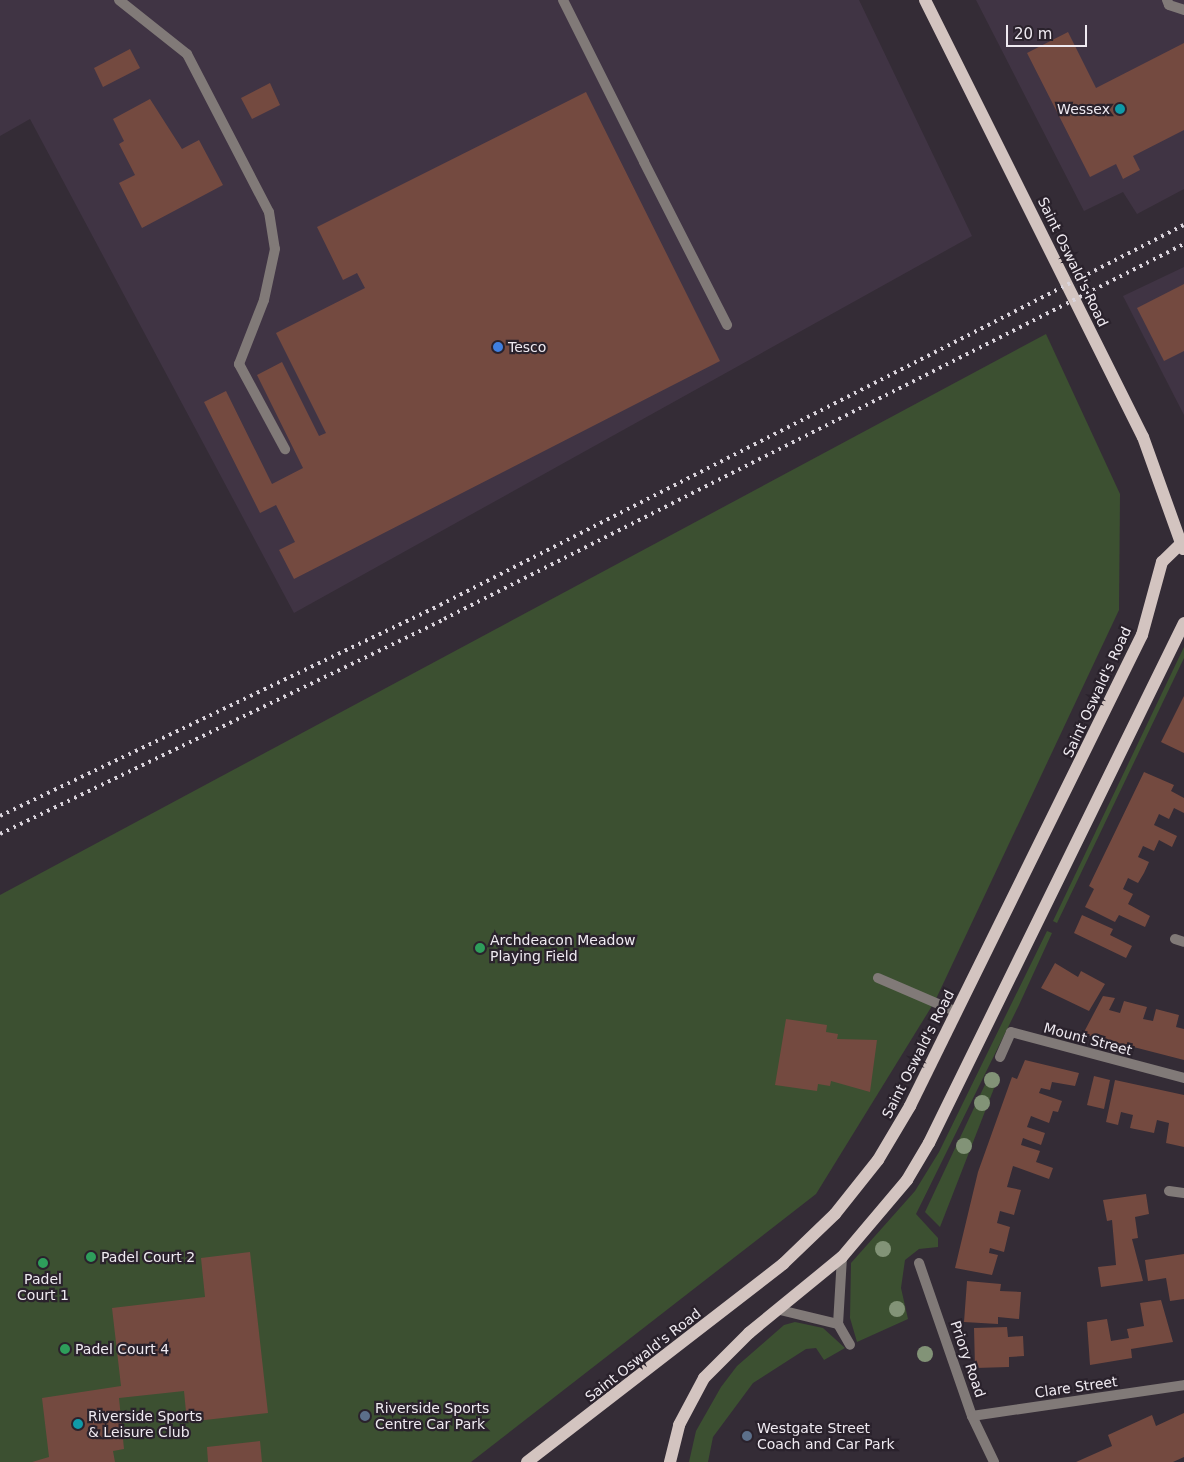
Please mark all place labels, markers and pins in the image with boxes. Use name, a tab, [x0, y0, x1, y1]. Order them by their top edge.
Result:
place label: Wessex	[1057, 101, 1110, 117]
marker: Wessex	[1114, 103, 1126, 115]
place label: Tesco	[508, 339, 546, 355]
marker: Tesco	[492, 341, 504, 353]
place label: Archdeacon Meadow Playing Field	[490, 932, 635, 964]
marker: Archdeacon Meadow Playing Field	[474, 942, 486, 954]
place label: Padel Court 2	[101, 1249, 195, 1265]
marker: Padel Court 2	[85, 1251, 97, 1263]
marker: Padel Court 1	[37, 1257, 49, 1269]
place label: Padel Court 1	[17, 1271, 69, 1304]
place label: Padel Court 4	[75, 1341, 169, 1357]
marker: Padel Court 4	[59, 1343, 71, 1355]
place label: Riverside Sports Centre Car Park	[375, 1400, 489, 1432]
place label: Riverside Sports & Leisure Club	[88, 1408, 202, 1440]
marker: Riverside Sports Centre Car Park	[359, 1410, 371, 1422]
marker: Riverside Sports & Leisure Club	[72, 1418, 84, 1430]
place label: Westgate Street Coach and Car Park	[757, 1420, 895, 1452]
marker: Westgate Street Coach and Car Park	[741, 1430, 753, 1442]

